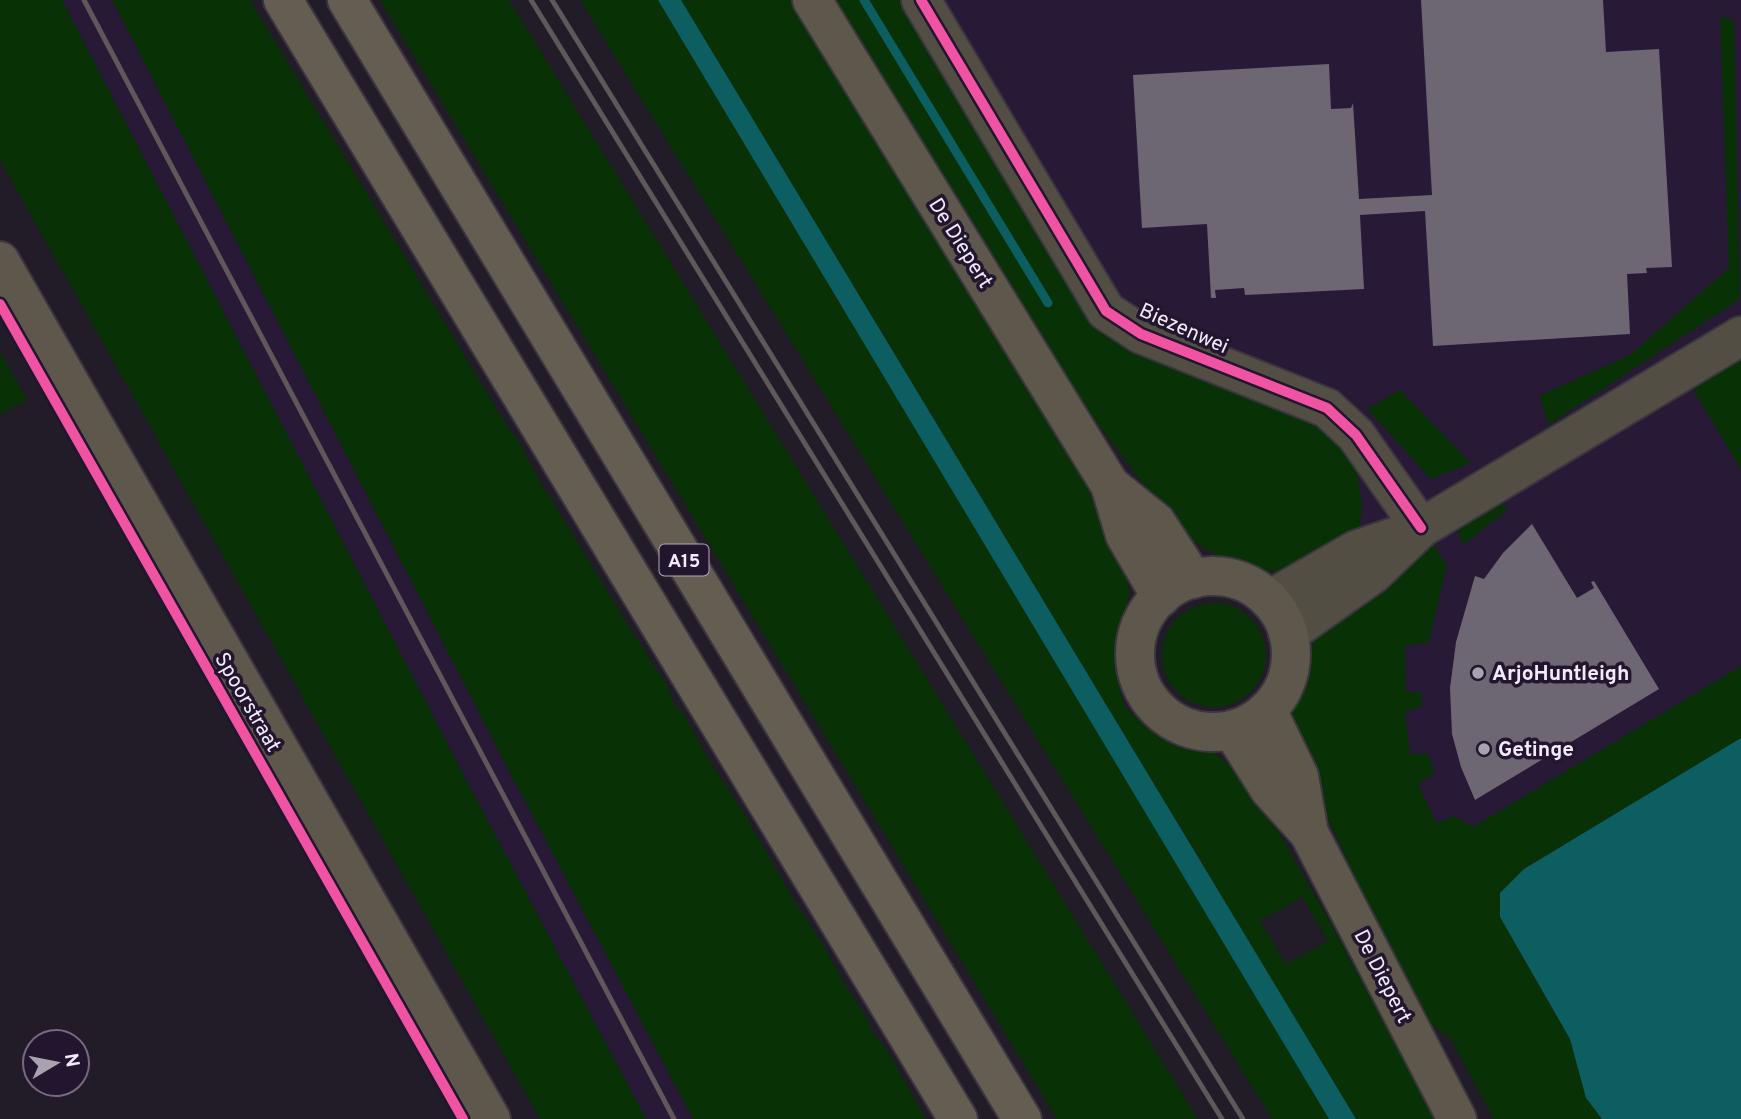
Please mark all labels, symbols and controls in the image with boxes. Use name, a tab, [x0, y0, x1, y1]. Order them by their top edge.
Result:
street label: De Diepert	[921, 194, 998, 294]
street label: Biezenwei	[1134, 298, 1232, 361]
road number: A15	[660, 544, 708, 576]
street label: Spoorstraat	[207, 648, 286, 757]
place label: ArjoHuntleigh	[1492, 661, 1629, 688]
marker: ArjoHuntleigh	[1470, 665, 1486, 681]
place label: Getinge	[1498, 737, 1574, 764]
marker: Getinge	[1476, 741, 1492, 757]
street label: De Diepert	[1347, 925, 1417, 1028]
north arrow	[21, 1028, 91, 1098]
text: N	[58, 1052, 84, 1069]

